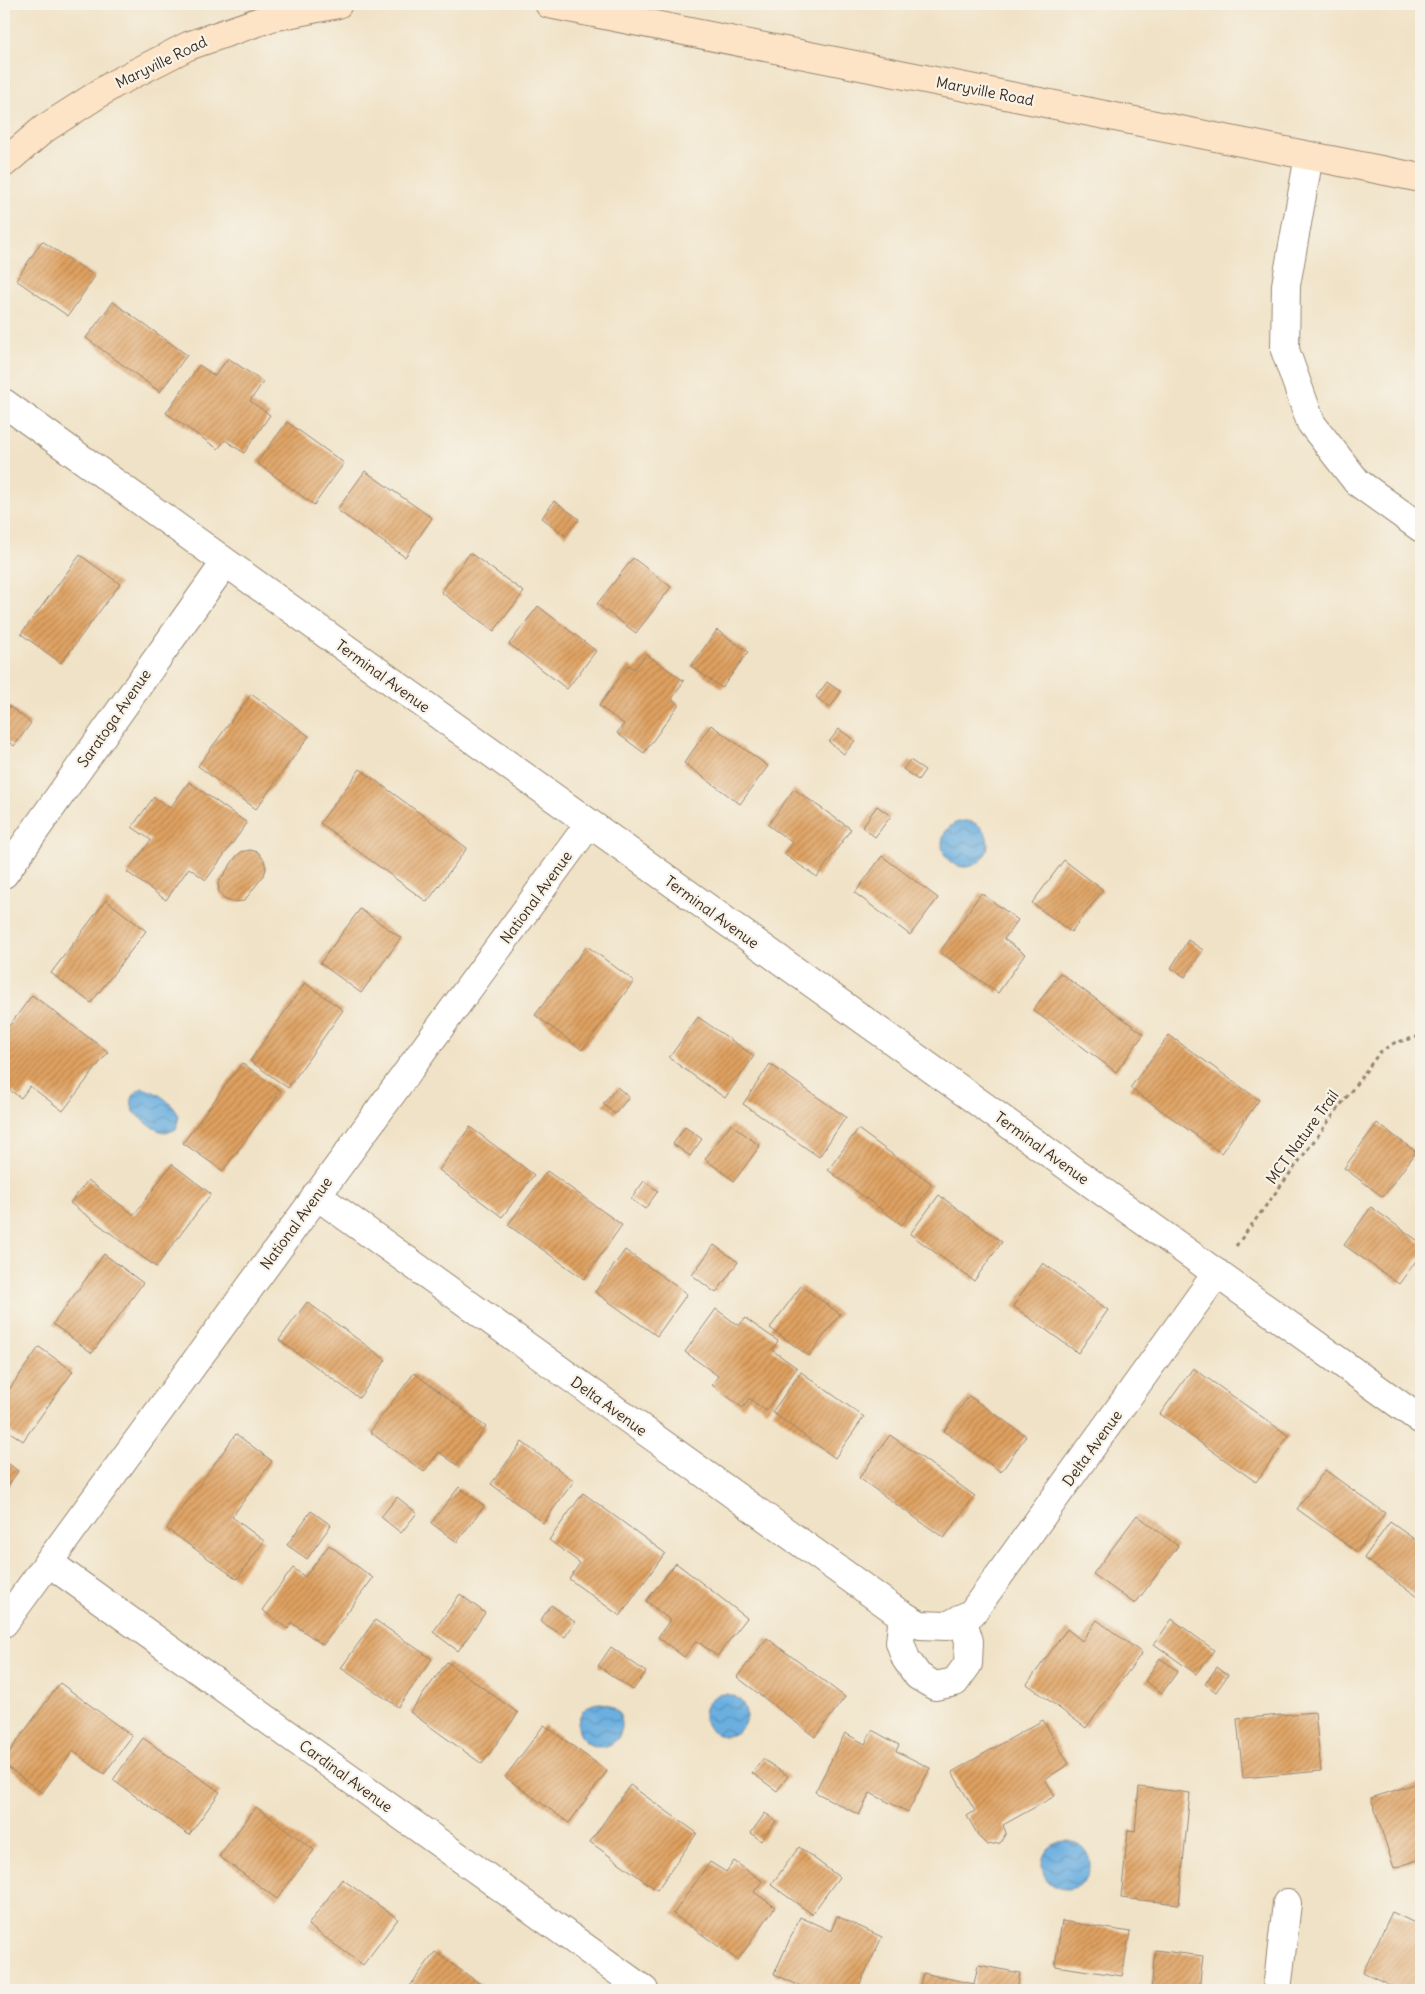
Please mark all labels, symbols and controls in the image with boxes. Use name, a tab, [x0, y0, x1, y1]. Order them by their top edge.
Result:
street label: Maryville Road	[112, 32, 210, 92]
street label: Maryville Road	[934, 72, 1036, 110]
street label: Terminal Avenue	[332, 635, 434, 717]
street label: Saratoga Avenue	[73, 665, 155, 771]
street label: National Avenue	[496, 847, 576, 947]
street label: Terminal Avenue	[661, 871, 763, 953]
street label: MCT Nature Trail	[1262, 1086, 1342, 1188]
street label: Terminal Avenue	[991, 1107, 1093, 1189]
street label: National Avenue	[256, 1173, 336, 1273]
street label: Delta Avenue	[567, 1372, 651, 1440]
street label: Delta Avenue	[1058, 1406, 1126, 1490]
street label: Cardinal Avenue	[296, 1736, 396, 1816]

